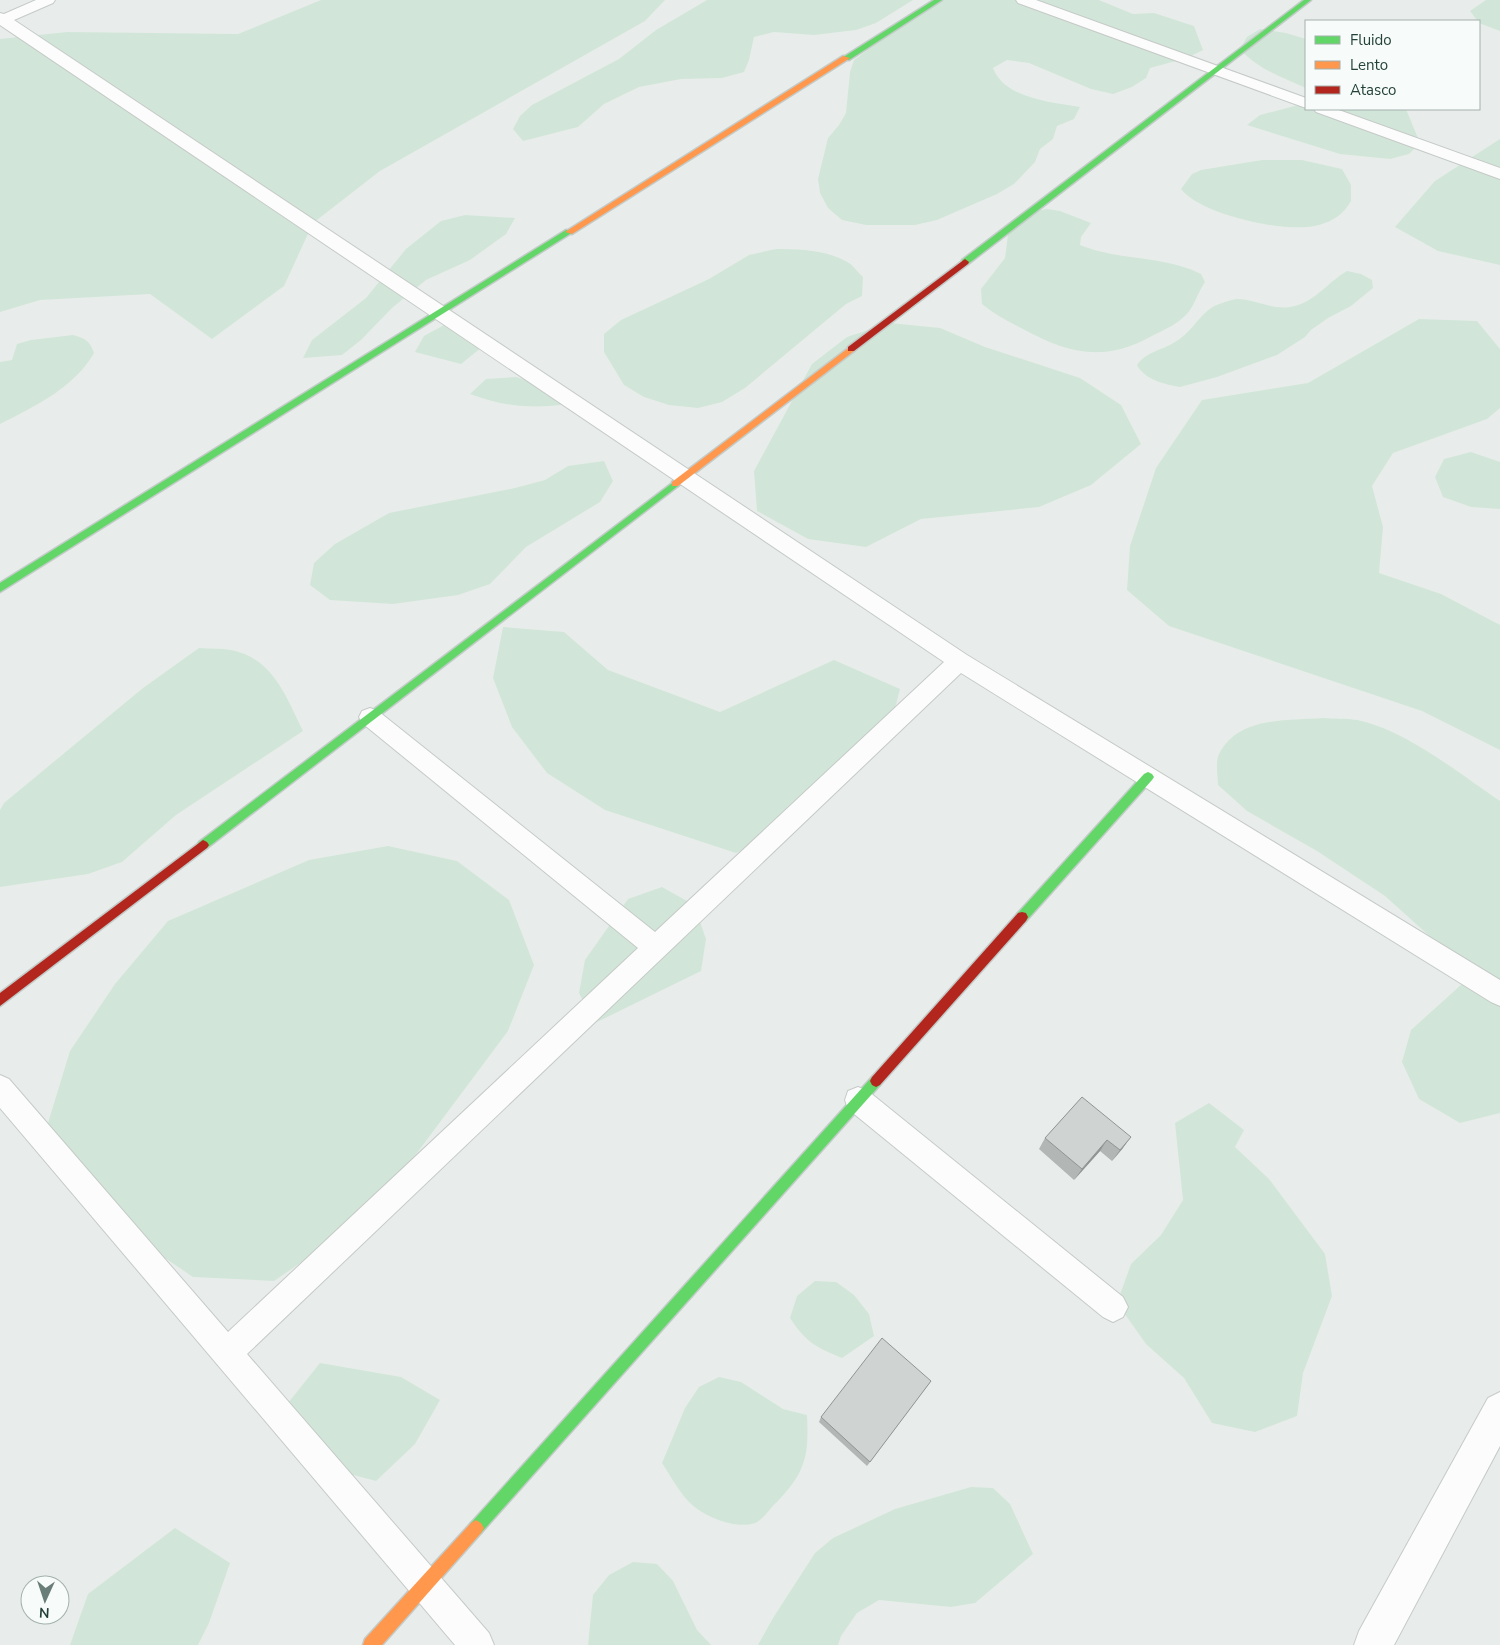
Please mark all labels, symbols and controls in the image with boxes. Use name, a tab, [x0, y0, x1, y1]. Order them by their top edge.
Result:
legend	[1305, 20, 1480, 110]
text: Fluido	[1350, 30, 1392, 50]
text: Lento	[1350, 55, 1388, 75]
text: Atasco	[1350, 80, 1396, 100]
north arrow	[20, 1575, 70, 1625]
text: N	[39, 1603, 50, 1622]

